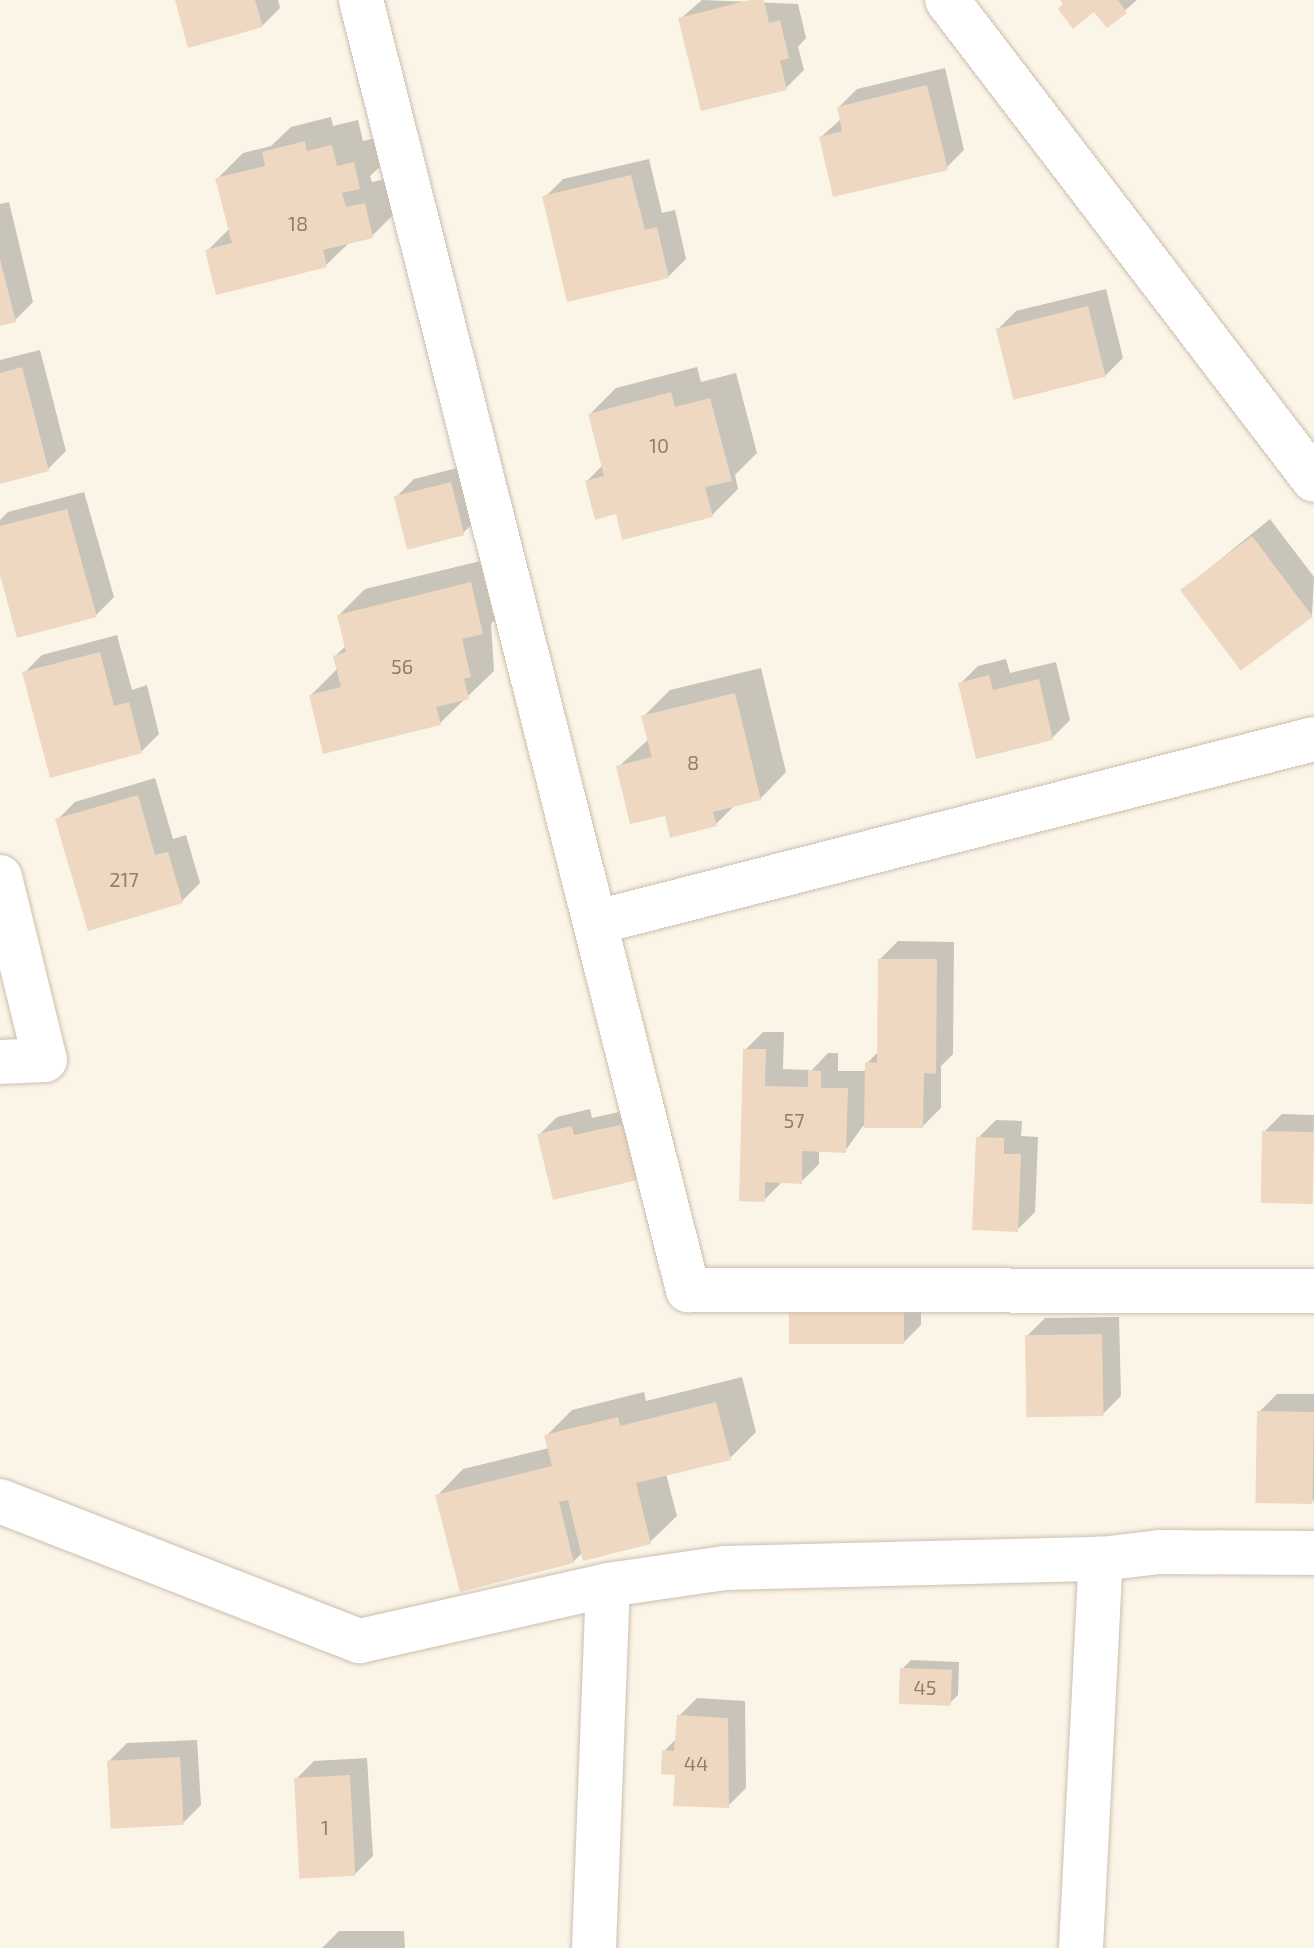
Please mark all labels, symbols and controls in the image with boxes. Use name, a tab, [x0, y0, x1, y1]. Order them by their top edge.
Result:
house number: 18	[288, 211, 308, 235]
house number: 10	[649, 433, 669, 457]
house number: 56	[391, 654, 413, 678]
house number: 8	[687, 750, 699, 774]
house number: 217	[109, 867, 139, 891]
house number: 57	[784, 1108, 804, 1132]
house number: 45	[913, 1675, 937, 1699]
house number: 44	[684, 1751, 708, 1775]
house number: 1	[321, 1815, 329, 1839]

